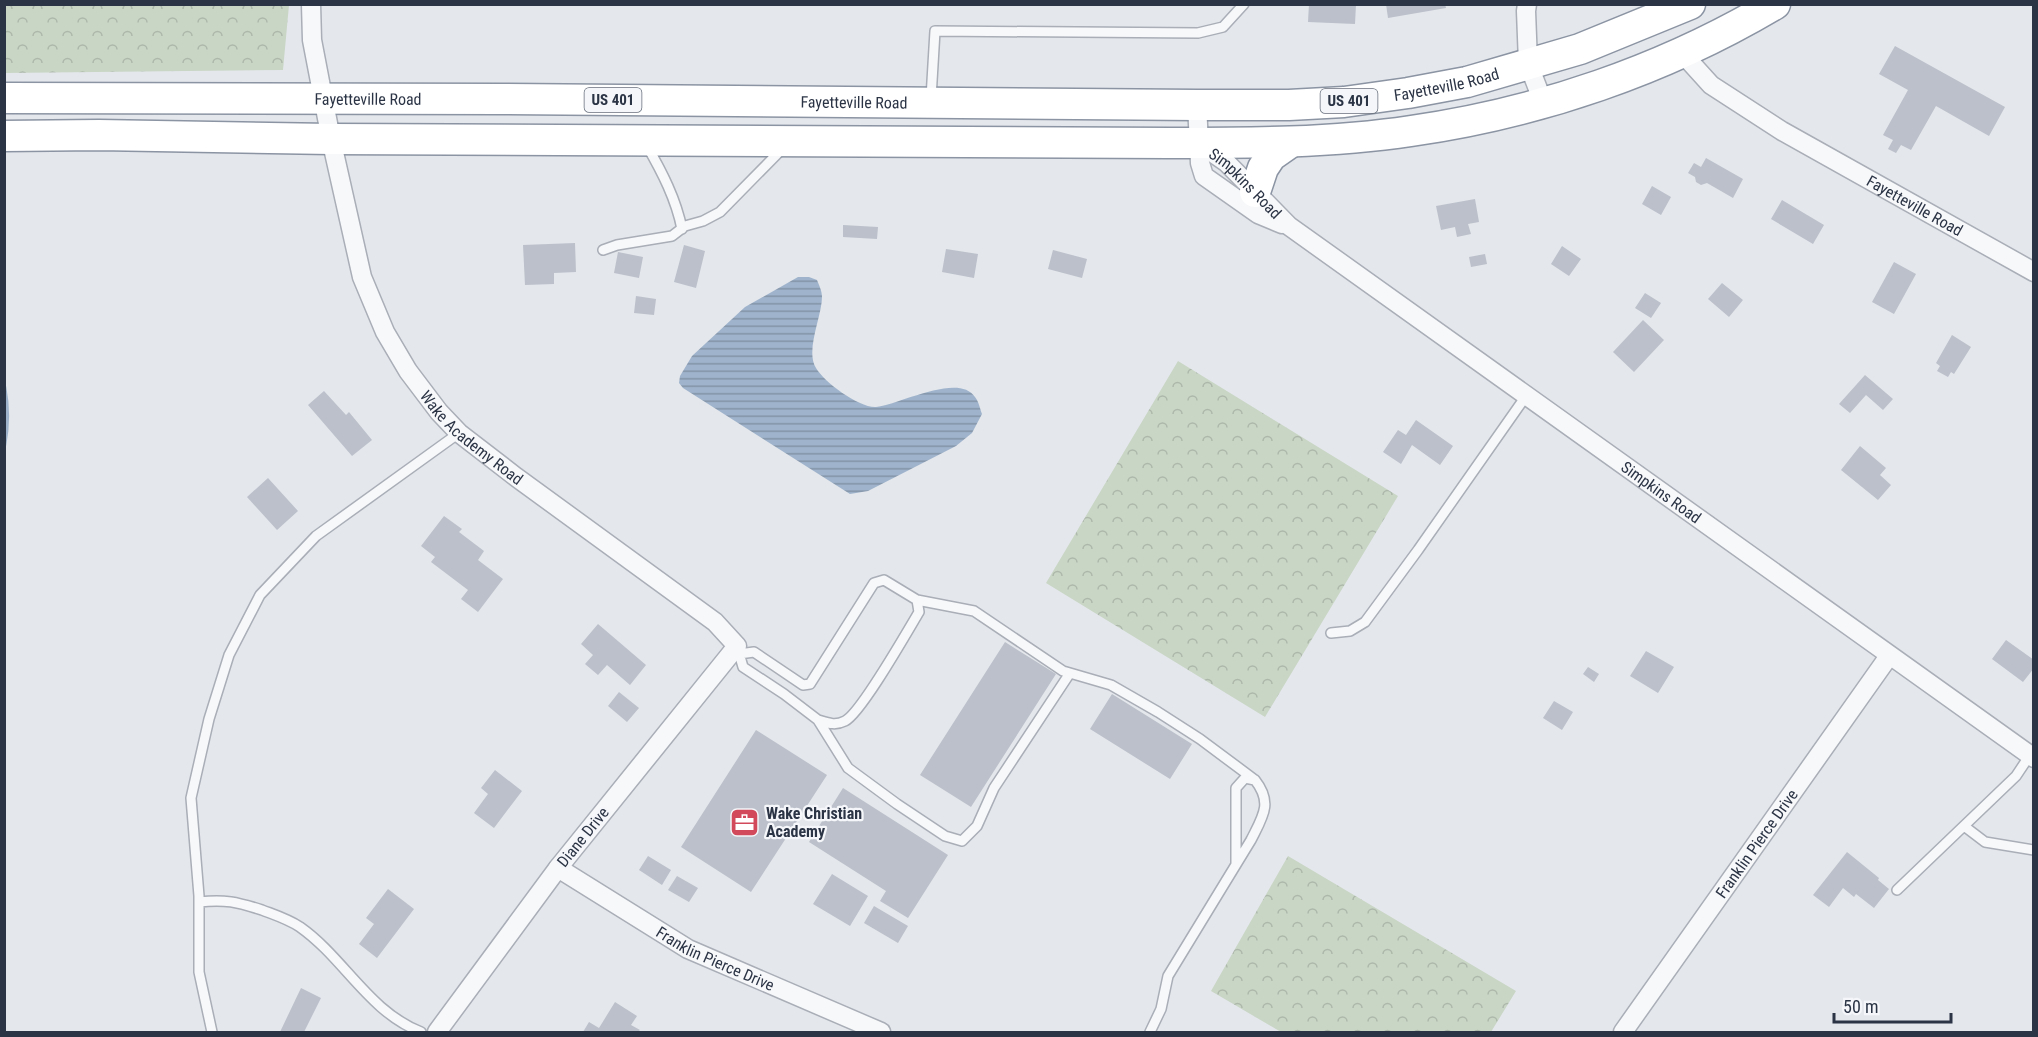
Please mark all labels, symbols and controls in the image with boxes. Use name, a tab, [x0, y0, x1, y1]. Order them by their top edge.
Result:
street label: Fayetteville Road	[1393, 64, 1501, 104]
road number: US 401	[584, 88, 642, 112]
street label: Fayetteville Road	[314, 89, 422, 108]
road number: US 401	[1320, 89, 1378, 113]
street label: Fayetteville Road	[800, 92, 908, 112]
street label: Simpkins Road	[1205, 144, 1286, 222]
street label: Fayetteville Road	[1863, 171, 1966, 240]
street label: Wake Academy Road	[417, 387, 527, 489]
street label: Simpkins Road	[1618, 457, 1705, 527]
street label: Franklin Pierce Drive	[1711, 785, 1801, 901]
street label: Diane Drive	[553, 803, 613, 871]
place label: Wake Christian Academy	[766, 804, 862, 841]
office icon: Wake Christian Academy	[729, 806, 761, 838]
street label: Franklin Pierce Drive	[653, 922, 777, 995]
scale bar	[1834, 986, 1951, 1024]
text: 50 m	[1843, 996, 1878, 1017]

